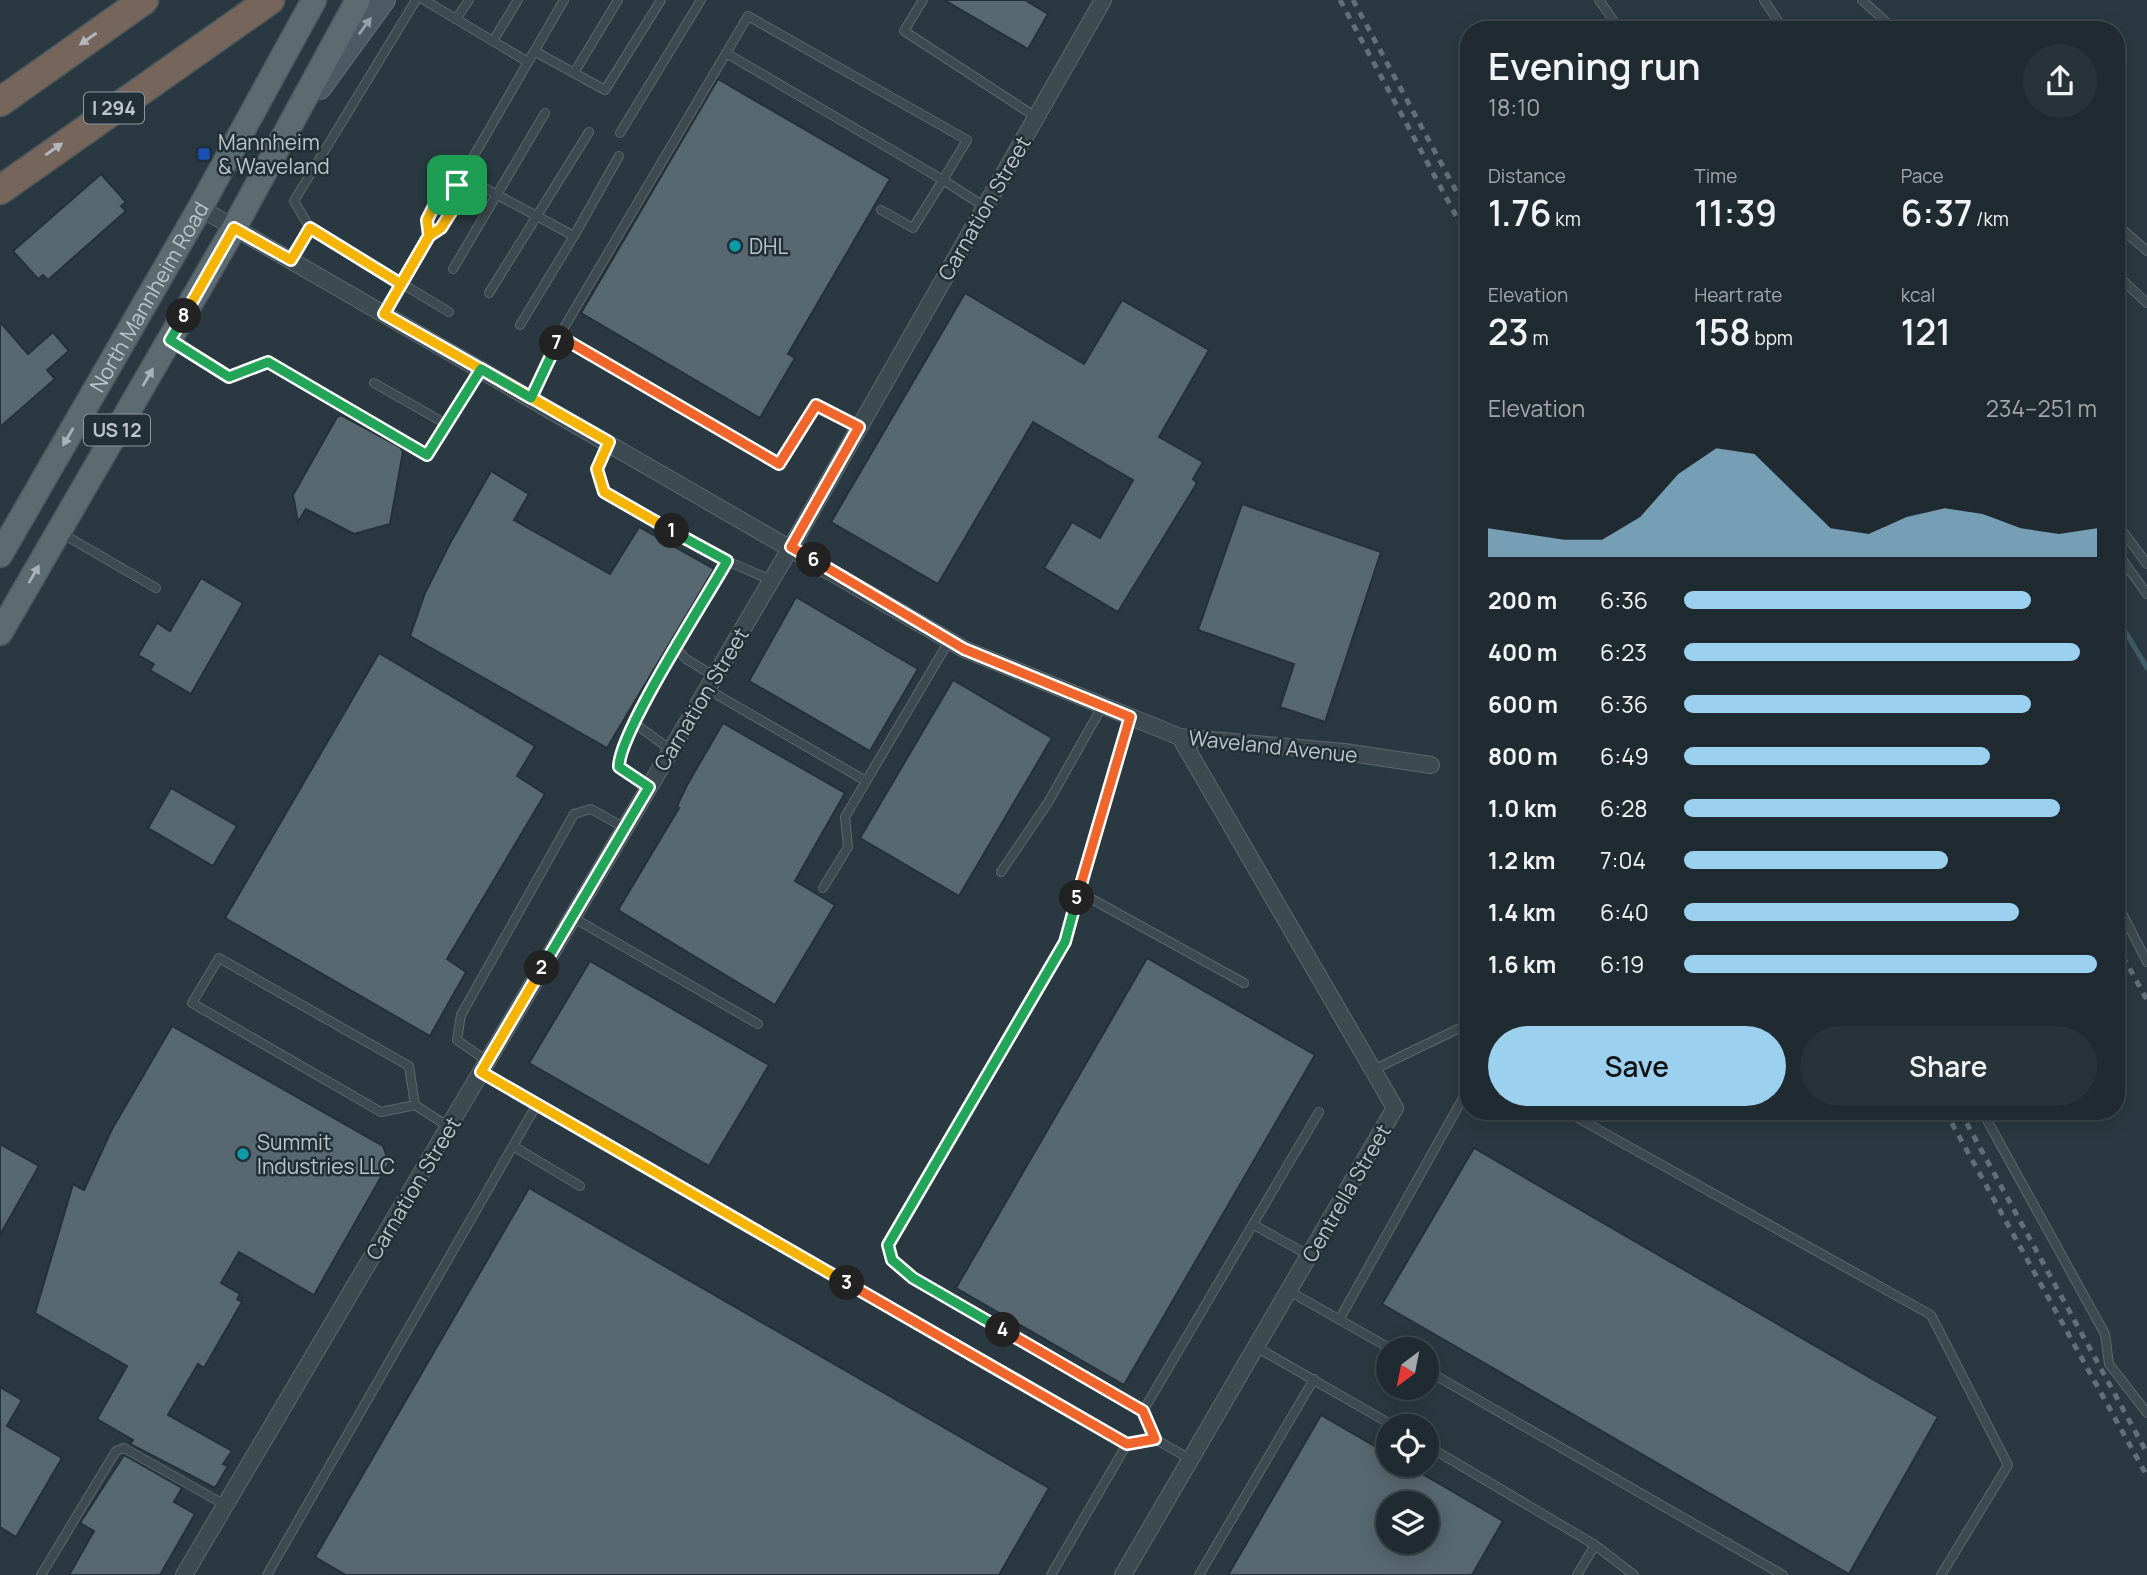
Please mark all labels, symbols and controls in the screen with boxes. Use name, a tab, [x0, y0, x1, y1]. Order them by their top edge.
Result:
one-way arrow	[358, 17, 372, 35]
one-way arrow	[79, 32, 97, 46]
text: Evening run	[1488, 39, 1701, 91]
button: share	[2023, 44, 2097, 118]
text: 18:10	[1488, 91, 1540, 123]
road number: I 294	[84, 92, 144, 124]
place label: Mannheim & Waveland	[218, 128, 330, 180]
street label: Carnation Street	[931, 131, 1037, 285]
one-way arrow	[45, 143, 64, 156]
marker: Mannheim & Waveland	[196, 146, 212, 162]
pin	[427, 155, 487, 215]
text: Distance	[1488, 163, 1566, 189]
text: Time	[1694, 163, 1737, 189]
text: Pace	[1901, 163, 1944, 189]
icon: arrive	[438, 166, 476, 204]
text: 1.76	[1488, 189, 1551, 237]
text: 11:39	[1694, 189, 1777, 237]
text: 6:37	[1901, 189, 1972, 237]
street label: North Mannheim Road	[83, 197, 215, 397]
text: km	[1551, 206, 1581, 232]
text: /km	[1972, 206, 2009, 232]
place label: DHL	[749, 232, 788, 260]
marker: DHL	[727, 238, 743, 254]
text: Elevation	[1488, 282, 1568, 308]
text: Heart rate	[1694, 282, 1782, 308]
text: kcal	[1901, 282, 1935, 308]
pin: 8	[166, 298, 202, 334]
text: 8	[178, 302, 189, 328]
text: 23	[1488, 308, 1529, 356]
text: 158	[1694, 308, 1751, 356]
text: 121	[1901, 308, 1951, 356]
text: m	[1529, 325, 1549, 351]
text: bpm	[1751, 325, 1793, 351]
pin: 7	[540, 326, 574, 360]
text: 7	[551, 329, 562, 355]
one-way arrow	[142, 368, 154, 387]
text: Elevation	[1488, 392, 1585, 424]
text: 234–251 m	[1986, 392, 2097, 424]
road number: US 12	[84, 414, 150, 446]
one-way arrow	[62, 428, 74, 447]
pin: 1	[654, 514, 690, 548]
text: 1	[667, 517, 676, 543]
pin: 6	[796, 542, 832, 578]
text: 6	[808, 546, 819, 572]
one-way arrow	[28, 565, 40, 584]
text: 200 m	[1488, 584, 1557, 616]
text: 6:36	[1600, 584, 1648, 616]
street label: Carnation Street	[647, 622, 755, 776]
text: 400 m	[1488, 636, 1558, 668]
text: 6:23	[1600, 636, 1647, 668]
text: 600 m	[1488, 688, 1558, 720]
text: 6:36	[1600, 688, 1648, 720]
street label: Waveland Avenue	[1187, 723, 1359, 769]
text: 800 m	[1488, 740, 1558, 772]
text: 6:49	[1600, 740, 1649, 772]
text: 1.0 km	[1488, 792, 1557, 824]
text: 6:28	[1600, 792, 1648, 824]
text: 1.2 km	[1488, 844, 1555, 876]
text: 7:04	[1600, 844, 1646, 876]
pin: 5	[1060, 880, 1094, 916]
text: 5	[1071, 884, 1082, 910]
text: 1.4 km	[1488, 896, 1556, 928]
text: 6:40	[1600, 896, 1649, 928]
text: 1.6 km	[1488, 948, 1556, 980]
text: 6:19	[1600, 948, 1644, 980]
pin: 2	[524, 950, 560, 986]
text: 2	[536, 954, 547, 980]
button: Save	[1488, 1026, 1786, 1106]
button: Share	[1800, 1026, 2097, 1106]
street label: Carnation Street	[359, 1111, 467, 1265]
street label: Centrella Street	[1295, 1119, 1397, 1267]
place label: Summit Industries LLC	[257, 1128, 395, 1180]
marker: Summit Industries LLC	[235, 1146, 251, 1162]
pin: 3	[830, 1266, 864, 1300]
text: 3	[841, 1269, 852, 1295]
pin: 4	[986, 1312, 1020, 1348]
text: 4	[997, 1316, 1008, 1342]
north arrow	[1376, 1337, 1438, 1400]
map controls	[1376, 1337, 1439, 1554]
button: locate	[1376, 1414, 1439, 1477]
button: layers	[1376, 1491, 1439, 1554]

